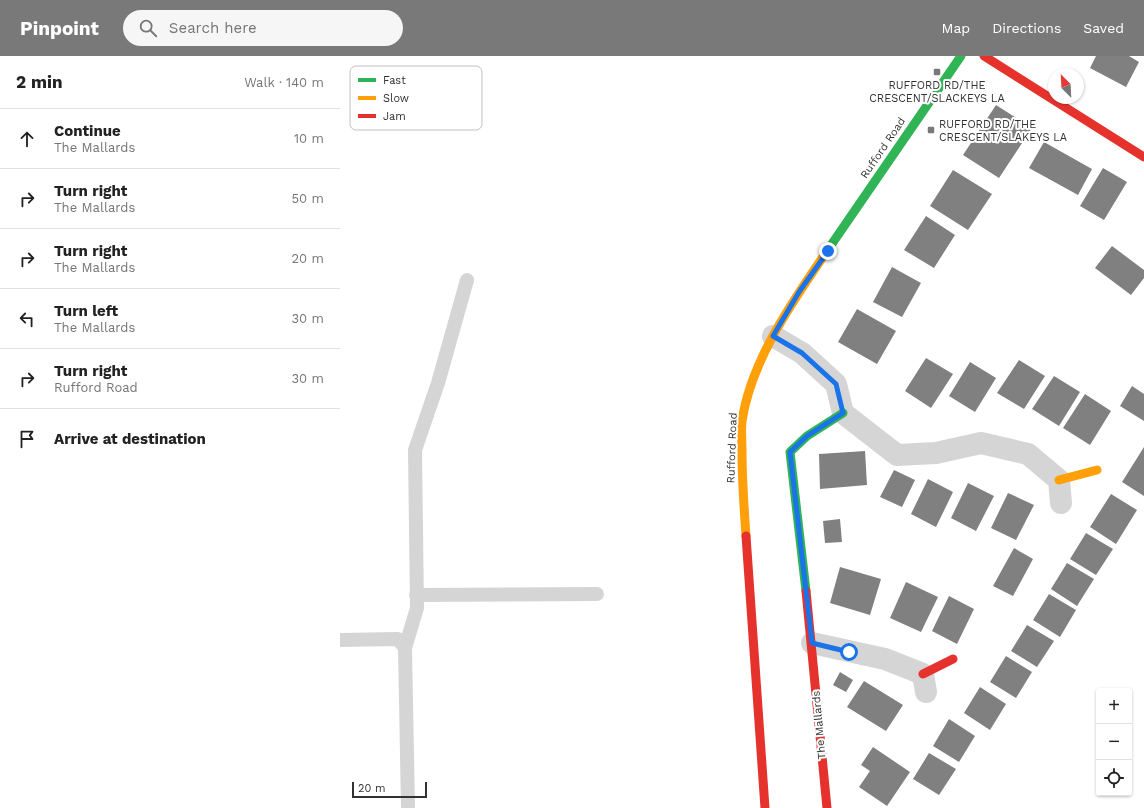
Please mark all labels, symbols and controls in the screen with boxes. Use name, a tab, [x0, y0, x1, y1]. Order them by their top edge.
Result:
search box	[123, 10, 403, 46]
text: Pinpoint	[20, 17, 99, 40]
icon: search	[137, 17, 159, 39]
text: Search here	[169, 19, 257, 37]
text: Map	[942, 20, 970, 36]
text: Directions	[992, 20, 1061, 36]
text: Saved	[1083, 20, 1124, 36]
legend	[350, 66, 482, 130]
marker: RUFFORD RD/THE CRESCENT/SLACKEYS LA	[932, 67, 942, 77]
north arrow	[1048, 68, 1084, 104]
text: 2 min	[16, 72, 62, 92]
text: Fast	[383, 74, 406, 87]
text: Walk · 140 m	[244, 75, 324, 90]
place label: RUFFORD RD/THE CRESCENT/SLACKEYS LA	[869, 79, 1005, 105]
text: Slow	[383, 92, 409, 105]
text: Jam	[383, 110, 406, 123]
street label: Rufford Road	[858, 115, 908, 181]
place label: RUFFORD RD/THE CRESCENT/SLAKEYS LA	[939, 118, 1067, 144]
text: Continue	[54, 122, 121, 140]
marker: RUFFORD RD/THE CRESCENT/SLAKEYS LA	[926, 125, 936, 135]
icon: ahead	[16, 128, 38, 150]
text: 10 m	[294, 131, 324, 146]
text: The Mallards	[54, 140, 135, 155]
text: Turn right	[54, 182, 127, 200]
icon: right	[16, 188, 38, 210]
text: 50 m	[292, 191, 324, 206]
text: The Mallards	[54, 200, 135, 215]
text: Turn right	[54, 242, 127, 260]
route end	[819, 242, 837, 260]
icon: right	[16, 248, 38, 270]
text: 20 m	[292, 251, 324, 266]
text: The Mallards	[54, 260, 135, 275]
text: Turn left	[54, 302, 118, 320]
icon: left	[16, 308, 38, 330]
text: 30 m	[292, 311, 324, 326]
text: The Mallards	[54, 320, 135, 335]
text: Turn right	[54, 362, 127, 380]
icon: right	[16, 368, 38, 390]
text: 30 m	[292, 371, 324, 386]
text: Rufford Road	[54, 380, 138, 395]
street label: Rufford Road	[724, 412, 740, 484]
icon: arrive	[16, 428, 38, 450]
text: Arrive at destination	[54, 430, 206, 448]
route start	[840, 643, 858, 661]
map controls	[1096, 688, 1132, 796]
button: +	[1096, 688, 1132, 724]
street label: The Mallards	[810, 690, 828, 760]
button: −	[1096, 724, 1132, 760]
button: locate	[1096, 760, 1132, 796]
scale bar	[352, 780, 427, 799]
text: 20 m	[358, 782, 386, 795]

